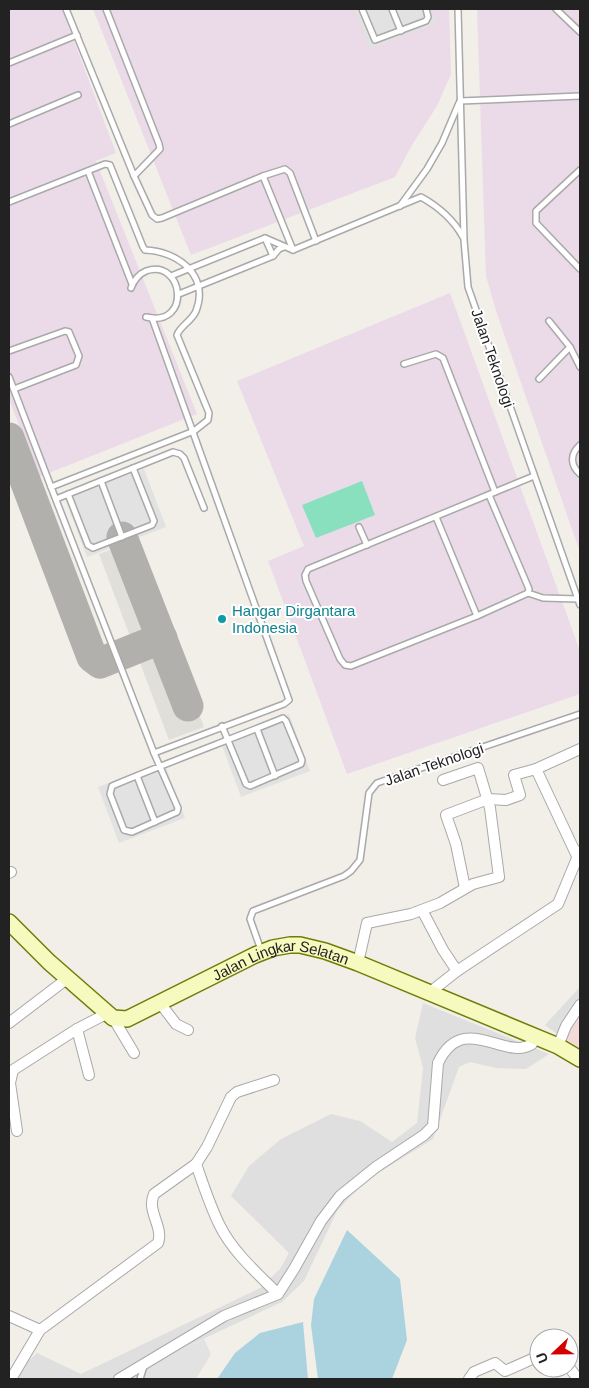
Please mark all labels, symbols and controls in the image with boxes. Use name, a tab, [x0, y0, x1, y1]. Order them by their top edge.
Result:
street label: Jalan Teknologi	[468, 306, 518, 410]
place label: Hangar Dirgantara Indonesia	[232, 602, 356, 636]
marker: Hangar Dirgantara Indonesia	[216, 613, 228, 625]
street label: Jalan Teknologi	[382, 739, 486, 789]
street label: Jalan Lingkar Selatan	[209, 936, 352, 984]
north arrow	[529, 1328, 579, 1378]
text: U	[533, 1350, 551, 1366]

